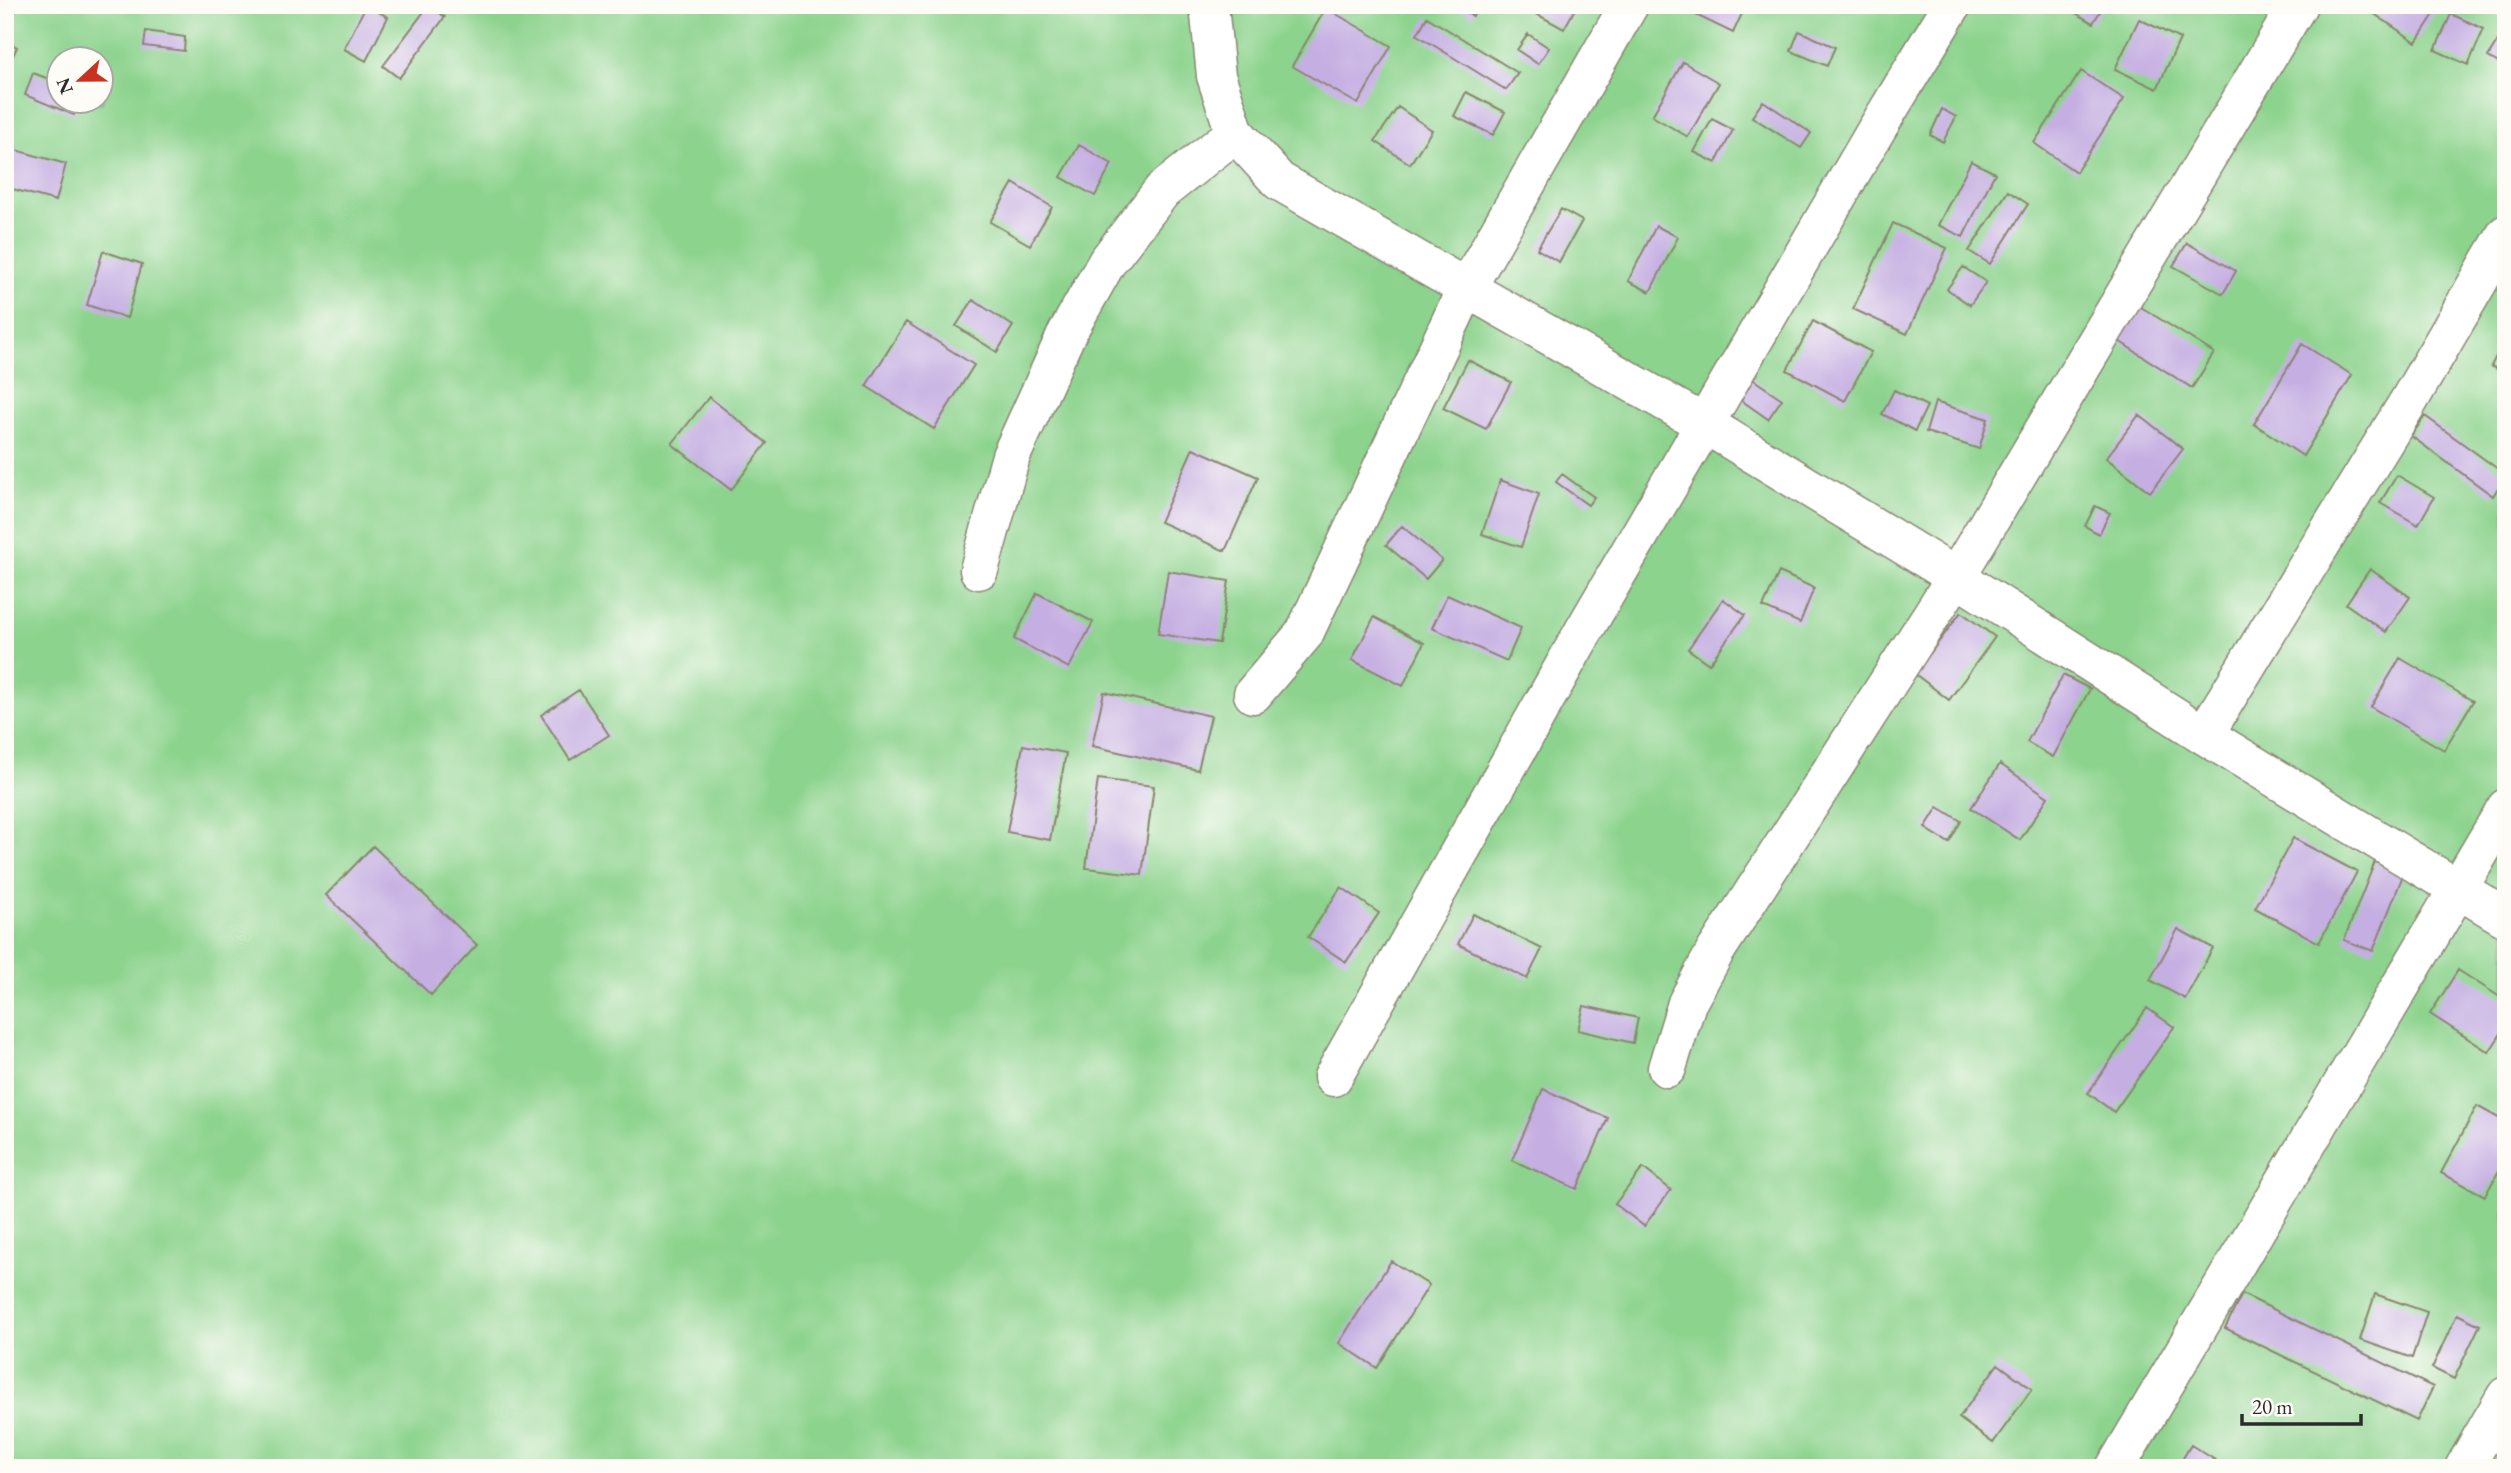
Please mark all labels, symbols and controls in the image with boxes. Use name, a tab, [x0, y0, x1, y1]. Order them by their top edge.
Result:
north arrow	[46, 46, 116, 116]
text: N	[50, 74, 79, 98]
scale bar	[2242, 1382, 2360, 1426]
text: 20 m	[2252, 1393, 2293, 1420]

